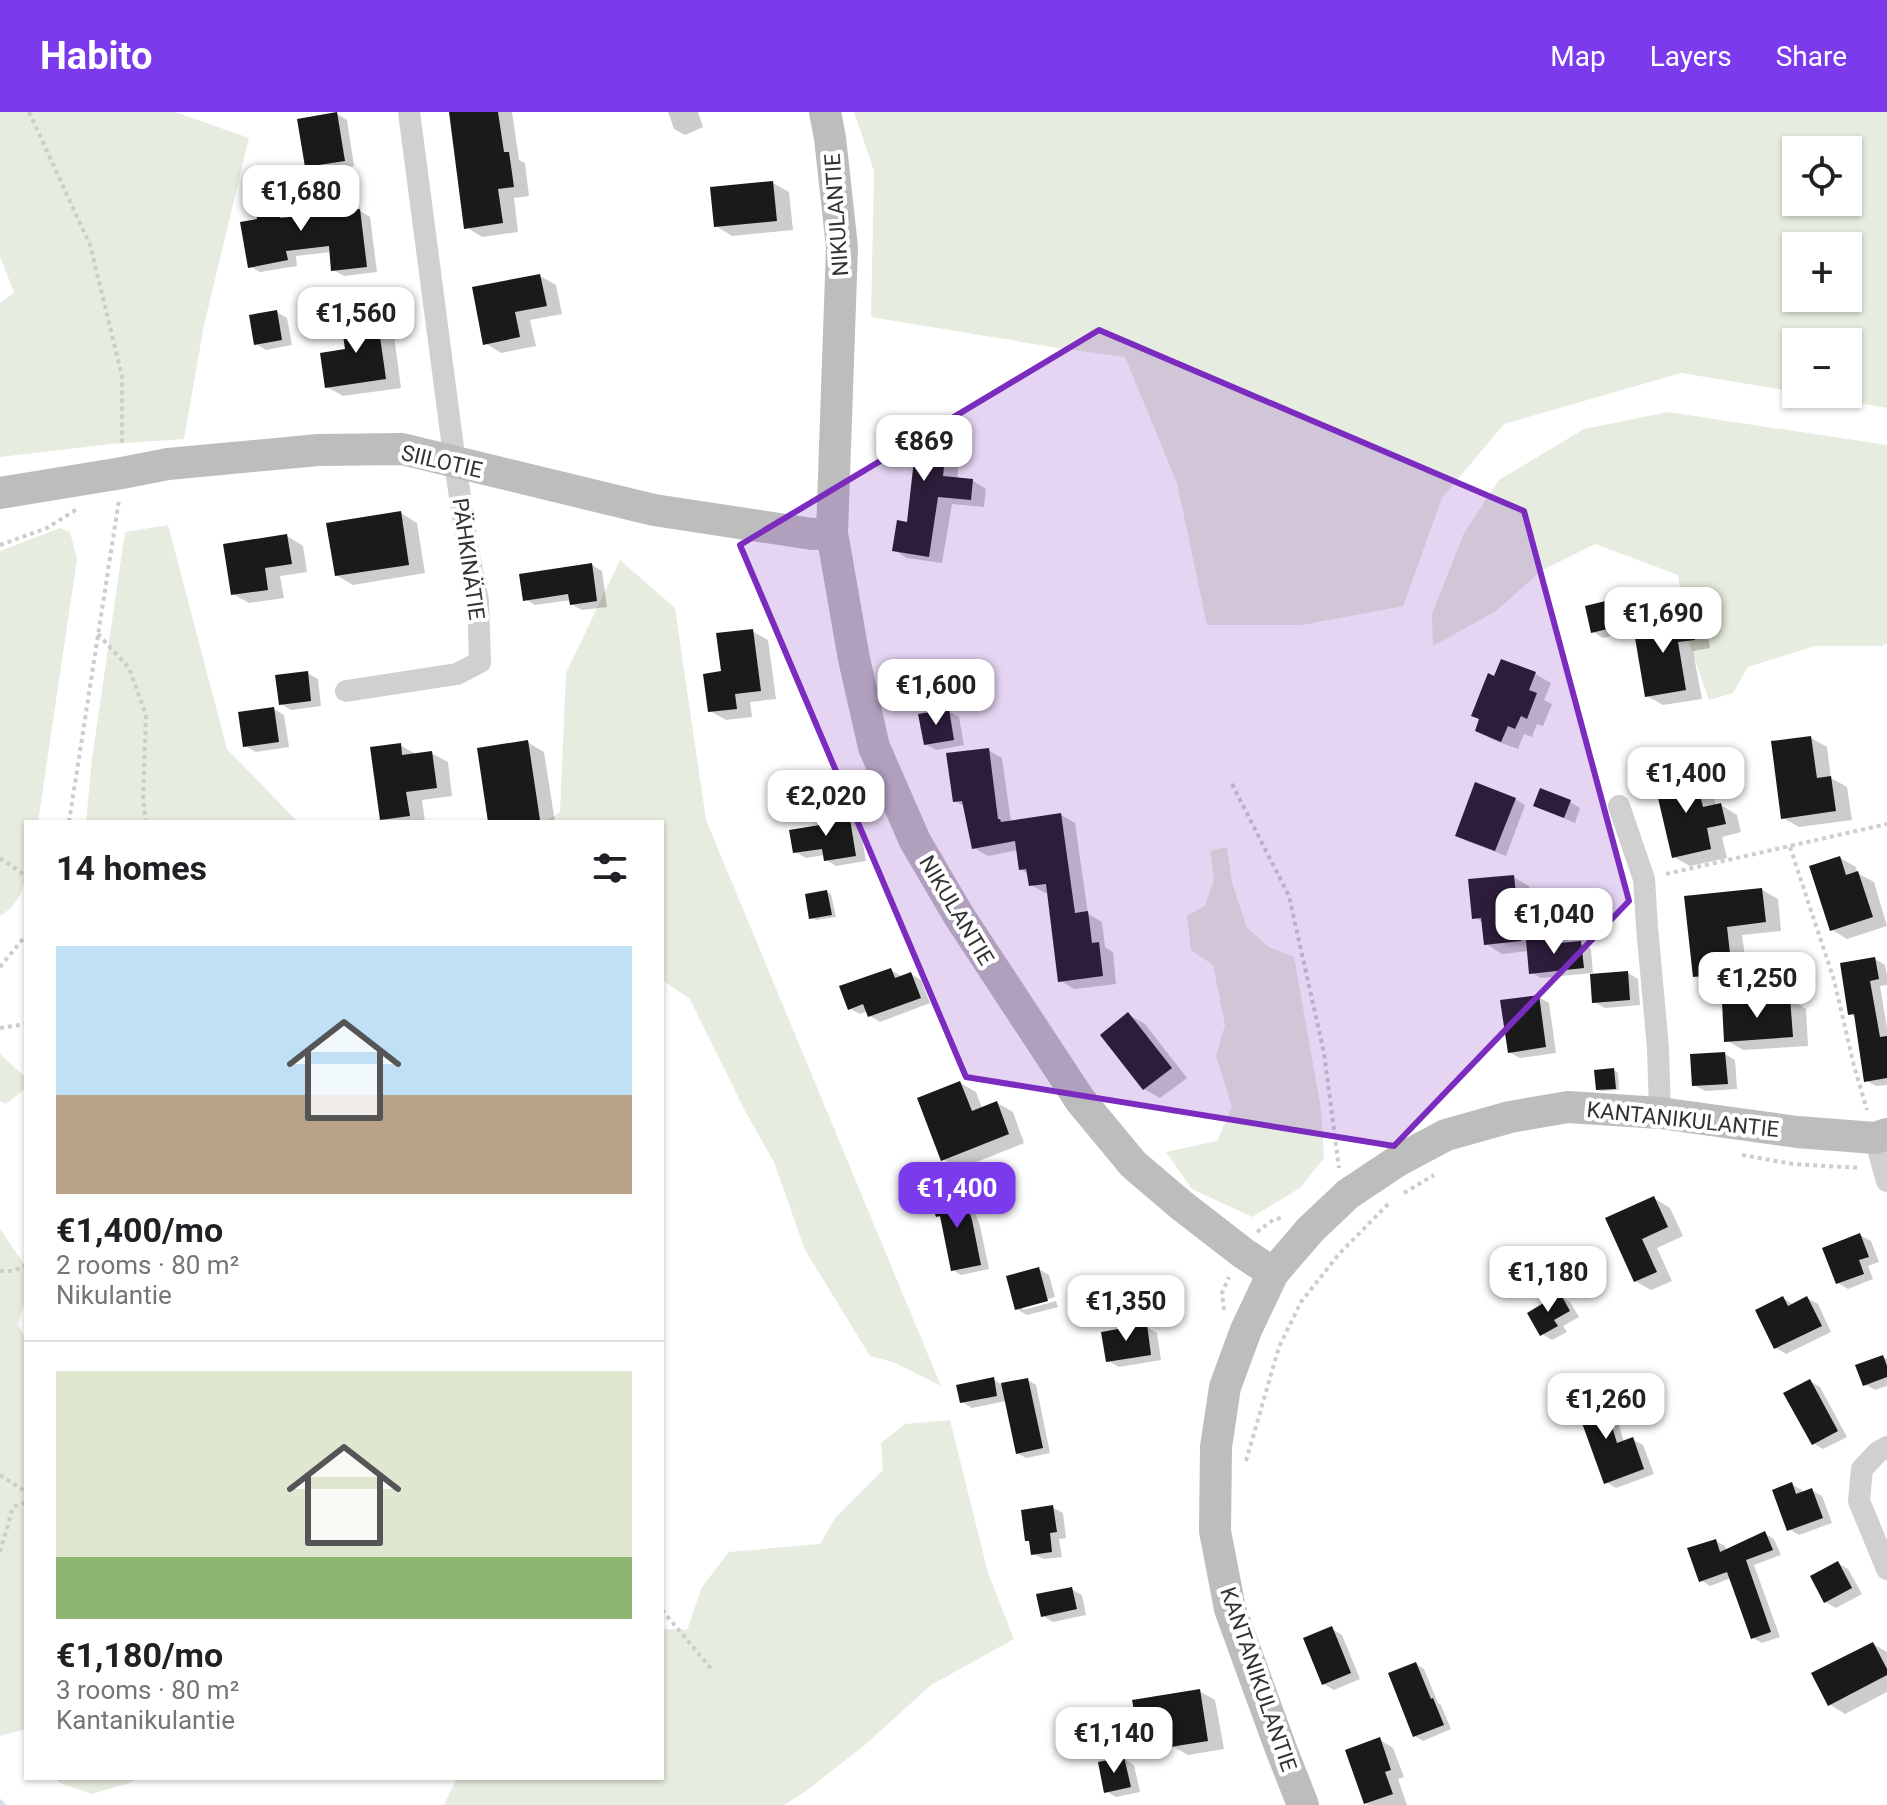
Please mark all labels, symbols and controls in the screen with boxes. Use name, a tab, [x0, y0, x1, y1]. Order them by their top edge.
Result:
text: Habito	[40, 34, 152, 78]
text: Map	[1550, 40, 1606, 73]
text: Layers	[1650, 40, 1732, 73]
text: Share	[1776, 40, 1847, 73]
map controls	[1782, 136, 1862, 408]
button: locate	[1782, 136, 1862, 216]
street label: NIKULANTIE	[820, 153, 853, 277]
pin: €1,680	[236, 165, 366, 233]
text: €1,680	[261, 176, 341, 206]
button: +	[1782, 232, 1862, 312]
pin: €1,560	[291, 287, 421, 355]
text: €1,560	[316, 298, 396, 328]
button: −	[1782, 328, 1862, 408]
pin: €869	[877, 415, 971, 483]
text: €869	[894, 426, 954, 456]
street label: SIILOTIE	[399, 440, 485, 483]
street label: PÄHKINÄTIE	[448, 497, 489, 622]
pin: €1,690	[1598, 587, 1728, 655]
text: €1,690	[1623, 598, 1703, 628]
pin: €1,600	[871, 659, 1001, 727]
text: €1,600	[896, 670, 976, 700]
pin: €1,400	[1621, 747, 1751, 815]
text: €1,400	[1646, 758, 1726, 788]
pin: €2,020	[761, 770, 891, 838]
text: €2,020	[786, 781, 866, 811]
icon: filters	[588, 846, 632, 890]
text: 14 homes	[56, 848, 207, 888]
street label: NIKULANTIE	[914, 851, 999, 969]
pin: €1,040	[1489, 888, 1619, 956]
text: €1,040	[1514, 899, 1594, 929]
pin: €1,250	[1692, 952, 1822, 1020]
text: €1,250	[1717, 963, 1797, 993]
icon: home	[272, 998, 416, 1142]
street label: KANTANIKULANTIE	[1586, 1097, 1780, 1142]
pin: €1,400	[892, 1162, 1022, 1230]
text: €1,400	[917, 1173, 997, 1203]
text: €1,400/mo	[56, 1210, 223, 1250]
pin: €1,180	[1483, 1246, 1613, 1314]
text: 2 rooms · 80 m²	[56, 1250, 239, 1280]
text: €1,180	[1508, 1257, 1588, 1287]
pin: €1,350	[1061, 1275, 1191, 1343]
text: Nikulantie	[56, 1280, 172, 1310]
text: €1,350	[1086, 1286, 1166, 1316]
pin: €1,260	[1541, 1373, 1671, 1441]
text: €1,260	[1566, 1384, 1646, 1414]
icon: home	[272, 1423, 416, 1567]
street label: KANTANIKULANTIE	[1215, 1584, 1302, 1775]
text: €1,180/mo	[56, 1635, 223, 1675]
text: 3 rooms · 80 m²	[56, 1675, 239, 1705]
text: Kantanikulantie	[56, 1705, 235, 1735]
pin: €1,140	[1049, 1707, 1179, 1775]
text: €1,140	[1074, 1718, 1154, 1748]

